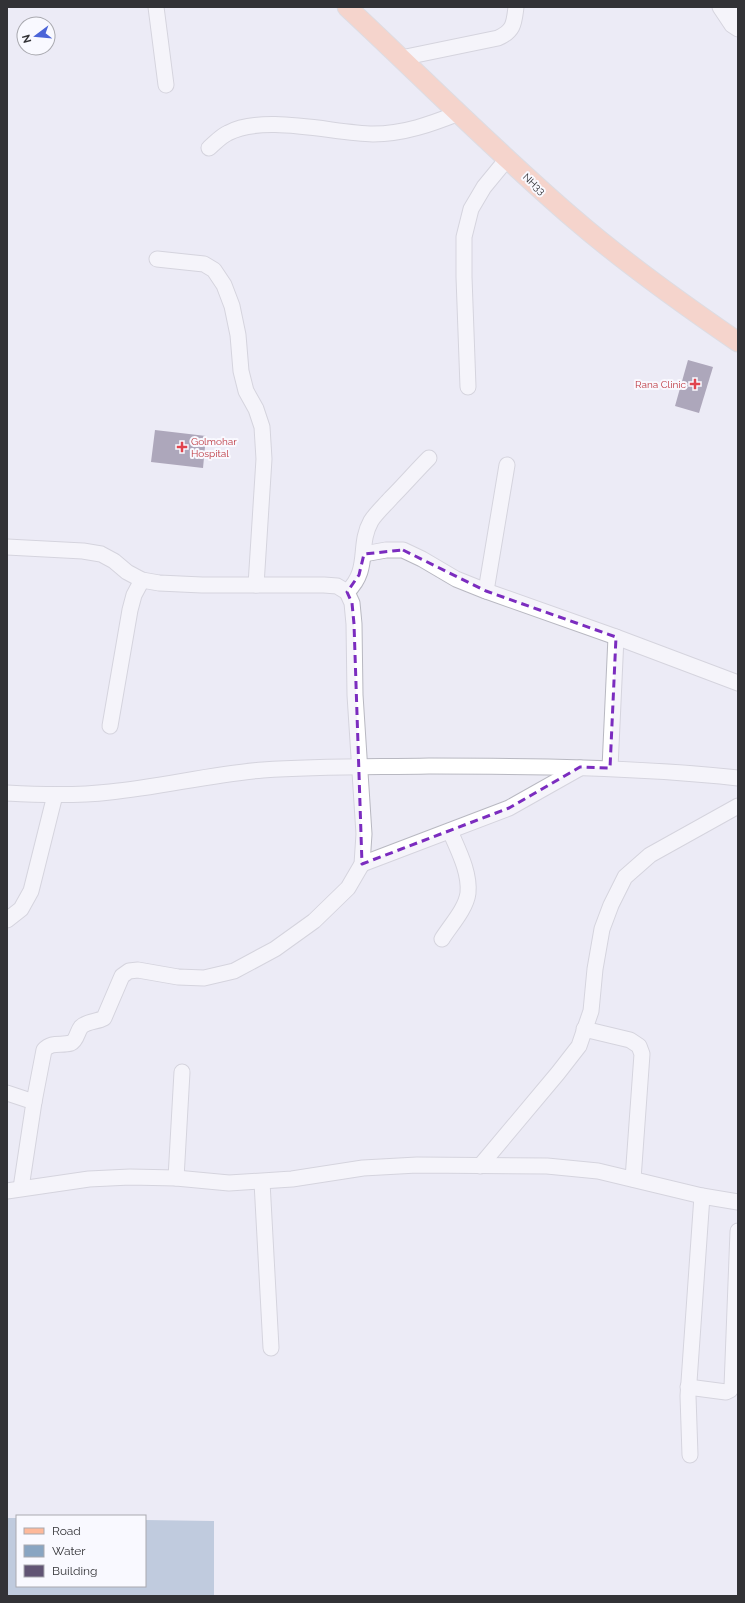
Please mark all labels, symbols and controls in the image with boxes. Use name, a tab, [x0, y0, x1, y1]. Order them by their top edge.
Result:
north arrow	[16, 16, 56, 56]
text: N	[19, 33, 34, 44]
street label: NH33	[521, 171, 547, 197]
marker: Rana Clinic	[689, 378, 701, 390]
place label: Rana Clinic	[635, 379, 687, 390]
place label: Golmohar Hospital	[191, 436, 237, 459]
marker: Golmohar Hospital	[176, 441, 188, 453]
legend	[16, 1515, 146, 1587]
text: Road	[52, 1524, 81, 1538]
text: Water	[52, 1544, 86, 1558]
text: Building	[52, 1564, 98, 1578]

